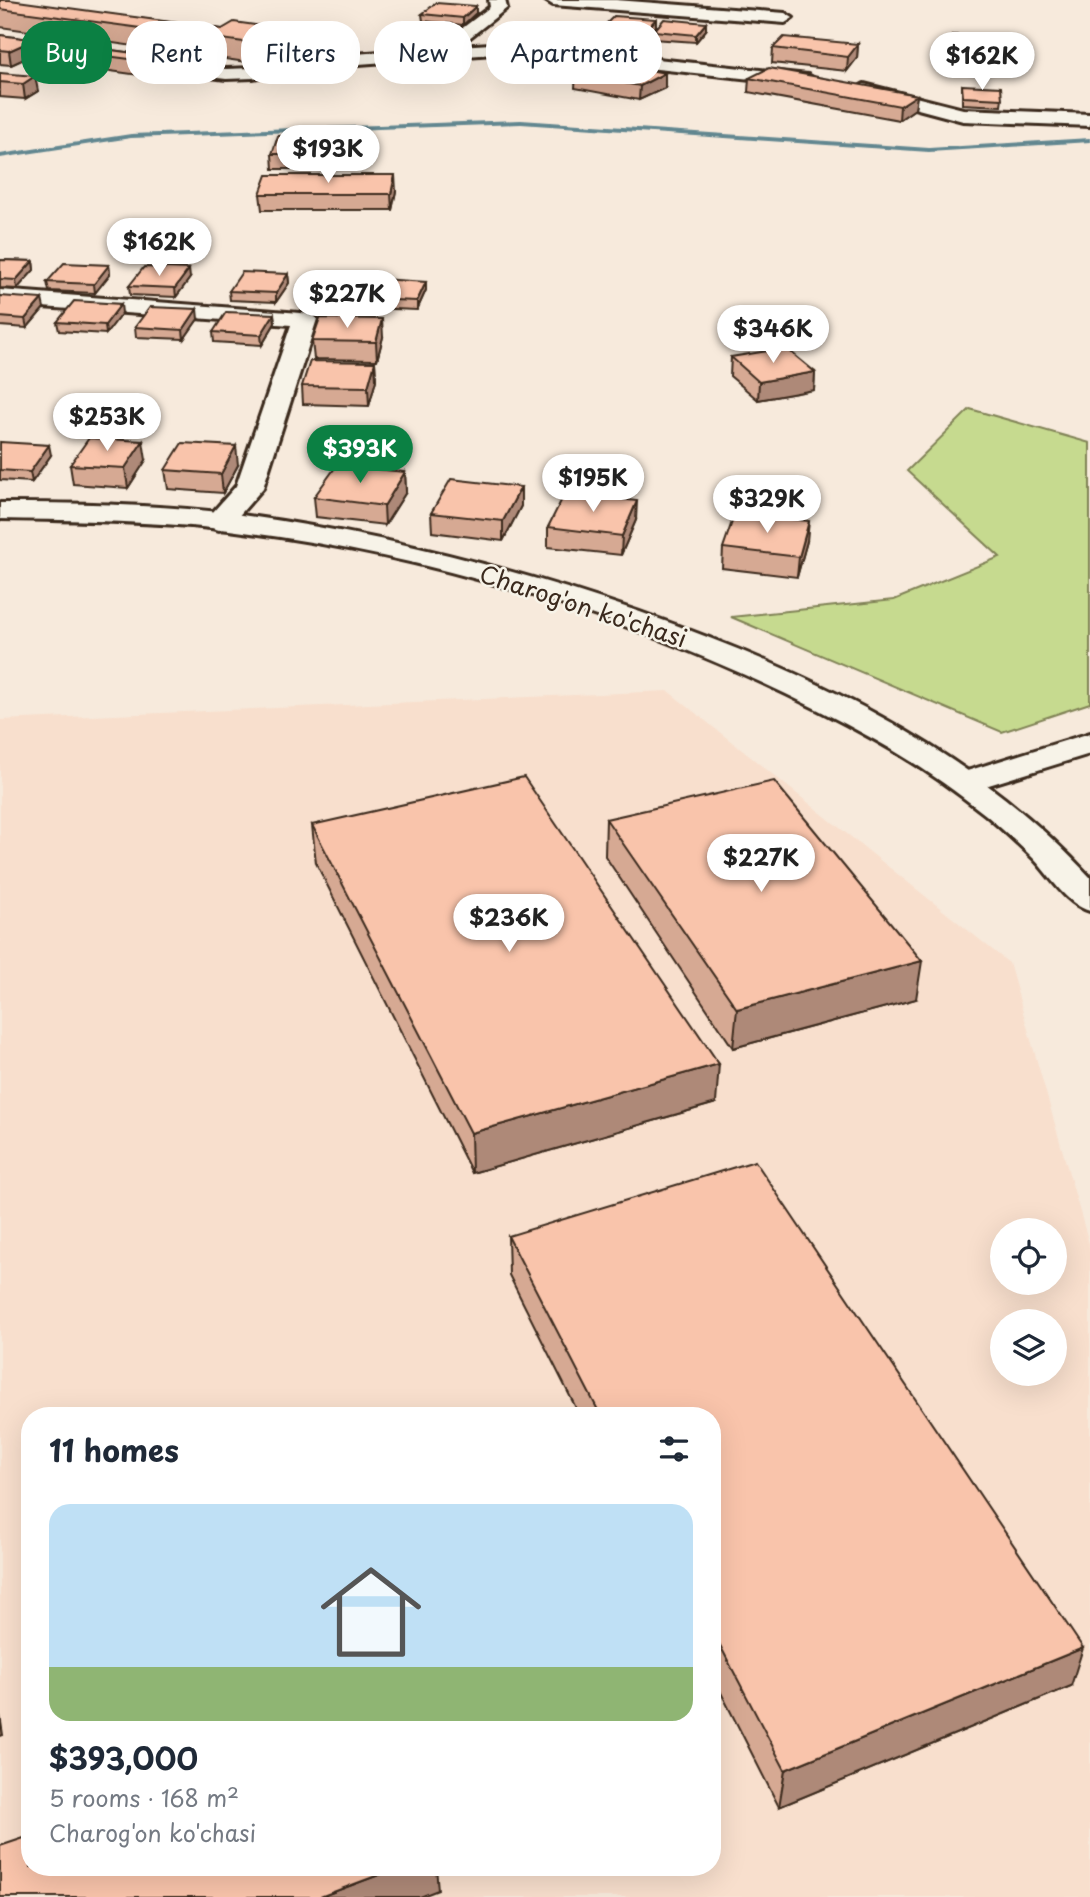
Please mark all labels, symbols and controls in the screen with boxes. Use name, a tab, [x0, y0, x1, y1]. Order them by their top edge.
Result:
chip: Buy	[21, 21, 112, 84]
chip: Rent	[126, 21, 227, 84]
chip: Filters	[241, 21, 360, 84]
chip: New	[374, 21, 472, 84]
chip: Apartment	[486, 21, 662, 84]
pin: $162K	[933, 32, 1031, 92]
text: $162K	[946, 37, 1018, 72]
pin: $193K	[279, 125, 377, 185]
text: $193K	[293, 130, 363, 165]
pin: $162K	[110, 218, 208, 278]
text: $162K	[123, 223, 195, 258]
pin: $227K	[298, 270, 396, 330]
text: $227K	[309, 275, 385, 310]
pin: $346K	[724, 306, 822, 365]
text: $346K	[733, 310, 813, 345]
pin: $253K	[58, 393, 156, 453]
text: $253K	[69, 398, 145, 433]
pin: $393K	[311, 426, 409, 485]
text: $393K	[323, 430, 397, 465]
pin: $195K	[544, 454, 642, 514]
text: $195K	[558, 459, 628, 494]
pin: $329K	[718, 476, 816, 535]
text: $329K	[729, 480, 805, 515]
street label: Charog'on ko'chasi	[475, 555, 692, 656]
pin: $227K	[712, 834, 810, 894]
text: $227K	[723, 839, 799, 874]
pin: $236K	[460, 894, 558, 954]
text: $236K	[469, 899, 549, 934]
map controls	[990, 1218, 1067, 1386]
button: locate	[990, 1218, 1067, 1295]
button: layers	[990, 1309, 1067, 1386]
text: 11 homes	[49, 1427, 179, 1472]
icon: filters	[655, 1430, 693, 1468]
icon: home	[308, 1549, 434, 1675]
text: $393,000	[49, 1735, 198, 1780]
text: 5 rooms · 168 m²	[49, 1780, 239, 1815]
text: Charog'on ko'chasi	[49, 1815, 256, 1850]

